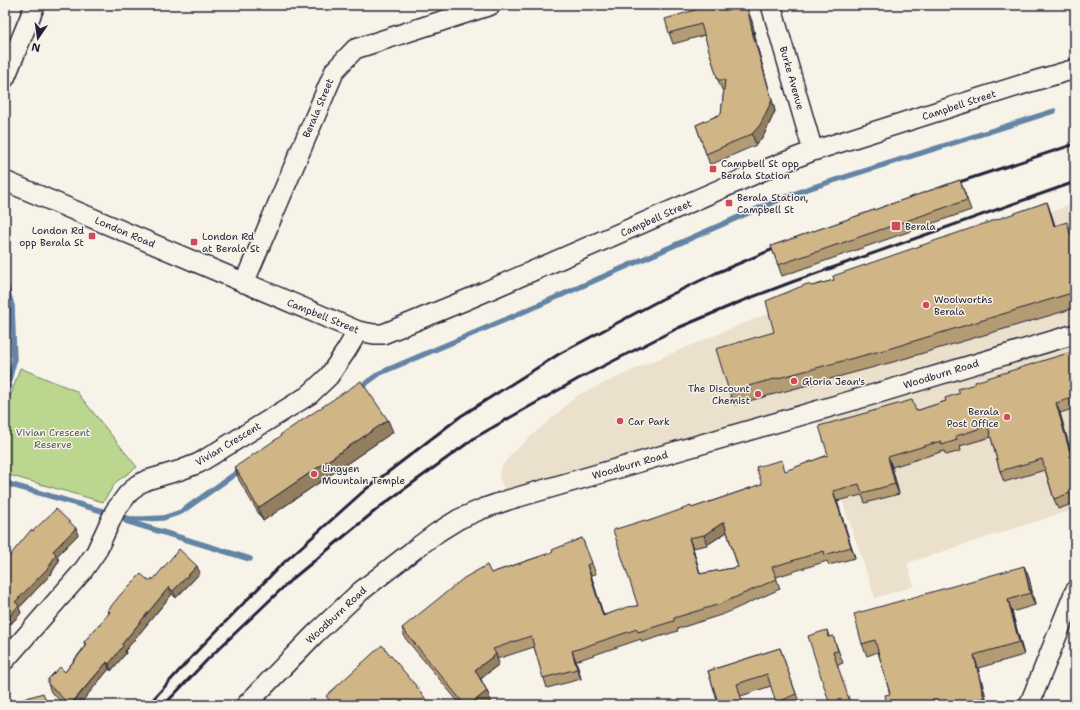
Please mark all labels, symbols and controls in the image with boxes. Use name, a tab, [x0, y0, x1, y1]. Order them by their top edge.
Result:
north arrow	[18, 18, 58, 58]
text: N	[30, 39, 42, 56]
street label: Burke Avenue	[777, 45, 807, 112]
street label: Berala Street	[300, 76, 336, 140]
street label: Campbell Street	[921, 87, 997, 123]
place label: Campbell St opp Berala Station	[721, 157, 799, 182]
marker: Campbell St opp Berala Station	[708, 164, 718, 174]
place label: Berala Station, Campbell St	[737, 191, 808, 216]
street label: Campbell Street	[618, 196, 694, 240]
marker: Berala Station, Campbell St	[724, 198, 734, 208]
street label: London Road	[93, 213, 158, 251]
marker: Berala	[890, 220, 902, 232]
place label: Berala	[905, 220, 937, 233]
place label: London Rd opp Berala St	[19, 224, 85, 249]
place label: London Rd at Berala St	[202, 230, 260, 255]
marker: London Rd opp Berala St	[87, 231, 97, 241]
marker: London Rd at Berala St	[189, 237, 199, 247]
place label: Woolworths Berala	[934, 293, 992, 318]
street label: Campbell Street	[285, 296, 361, 336]
marker: Woolworths Berala	[921, 300, 931, 310]
street label: Woodburn Road	[902, 356, 981, 392]
place label: Gloria Jean's	[802, 375, 865, 388]
marker: Gloria Jean's	[789, 376, 799, 386]
place label: The Discount Chemist	[688, 382, 750, 407]
marker: The Discount Chemist	[753, 389, 763, 399]
place label: Berala Post Office	[947, 405, 1000, 430]
marker: Berala Post Office	[1002, 412, 1012, 422]
place label: Car Park	[628, 415, 670, 428]
marker: Car Park	[615, 416, 625, 426]
street label: Vivian Crescent	[193, 419, 263, 469]
park label: Vivian Crescent Reserve	[16, 426, 90, 451]
street label: Woodburn Road	[591, 448, 670, 482]
place label: Lingyen Mountain Temple	[322, 462, 405, 487]
marker: Lingyen Mountain Temple	[309, 469, 319, 479]
street label: Woodburn Road	[303, 583, 370, 646]

